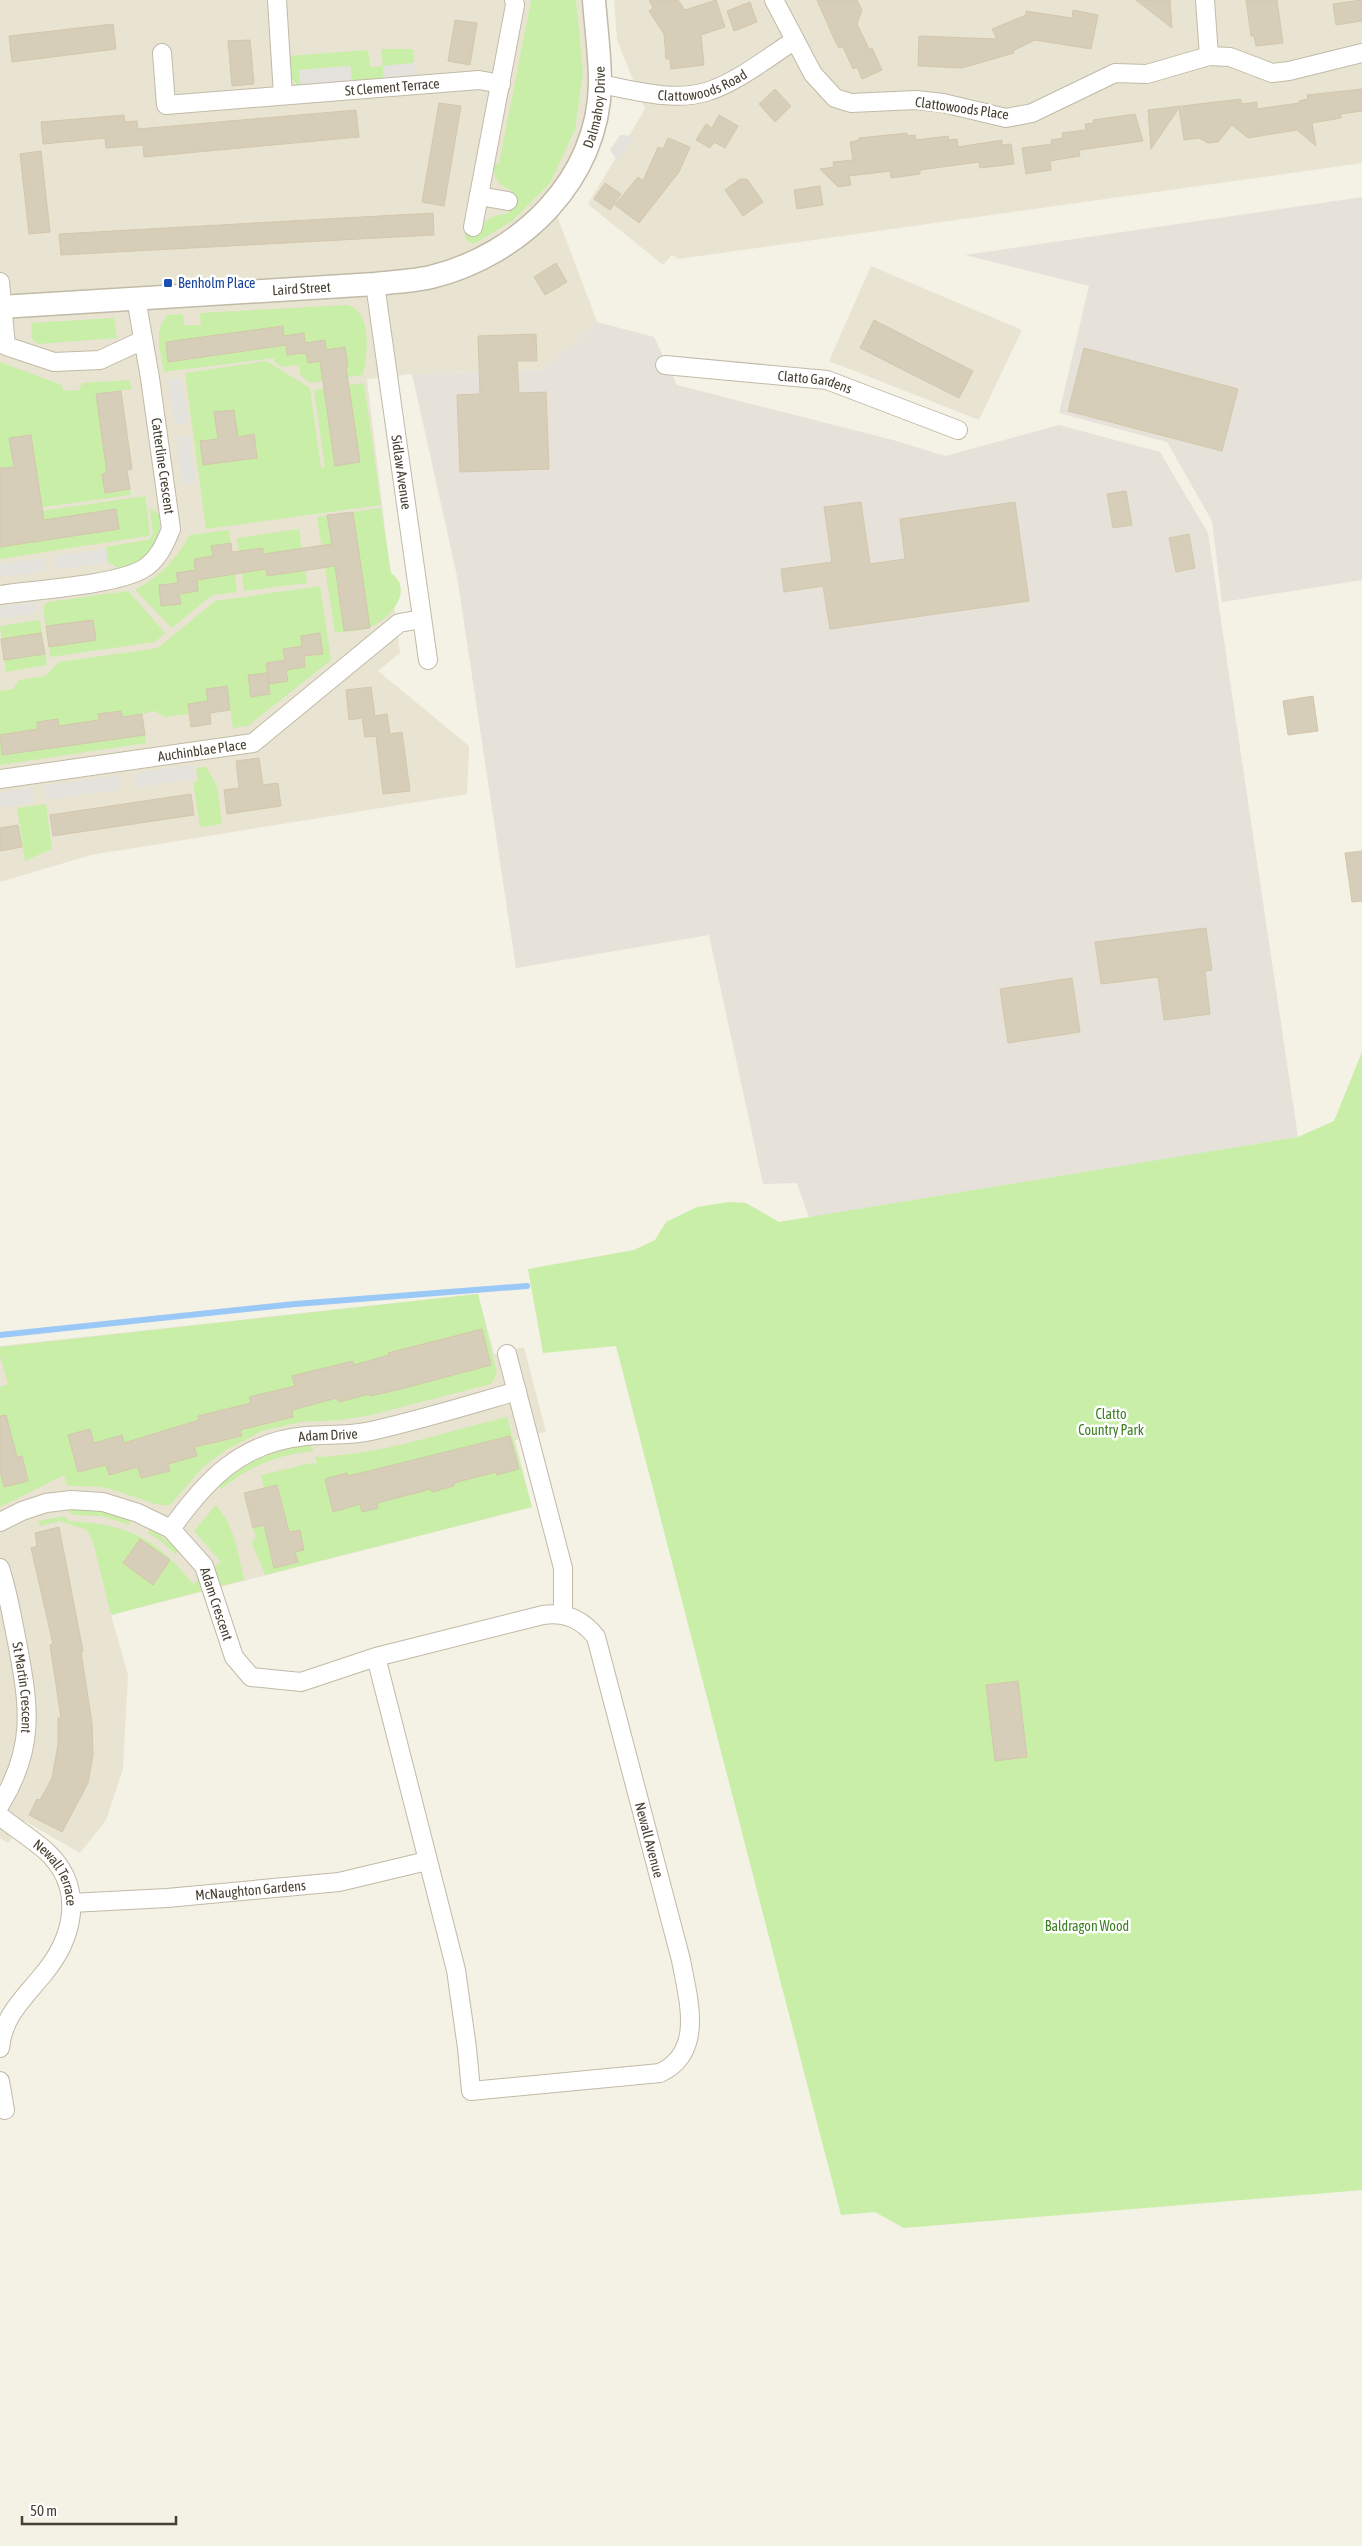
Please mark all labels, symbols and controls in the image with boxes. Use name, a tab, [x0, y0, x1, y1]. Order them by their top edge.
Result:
street label: Dalmahoy Drive	[580, 66, 608, 150]
street label: Clattowoods Road	[657, 66, 750, 104]
street label: St Clement Terrace	[344, 75, 440, 99]
street label: Clattowoods Place	[914, 94, 1010, 122]
place label: Benholm Place	[178, 275, 255, 291]
marker: Benholm Place	[162, 277, 174, 289]
street label: Laird Street	[272, 279, 331, 298]
street label: Clatto Gardens	[777, 367, 854, 397]
street label: Catterline Crescent	[148, 417, 178, 515]
street label: Sidlaw Avenue	[388, 434, 415, 510]
street label: Auchinblae Place	[157, 736, 247, 764]
park label: Clatto Country Park	[1078, 1406, 1144, 1438]
street label: Adam Drive	[297, 1425, 358, 1445]
street label: Adam Crescent	[197, 1565, 236, 1643]
street label: St Martin Crescent	[9, 1641, 35, 1734]
street label: Newall Avenue	[632, 1801, 667, 1879]
street label: Newall Terrace	[30, 1836, 79, 1906]
street label: McNaughton Gardens	[195, 1877, 307, 1903]
park label: Baldragon Wood	[1045, 1918, 1129, 1934]
scale bar	[22, 2494, 176, 2526]
text: 50 m	[30, 2502, 57, 2519]

